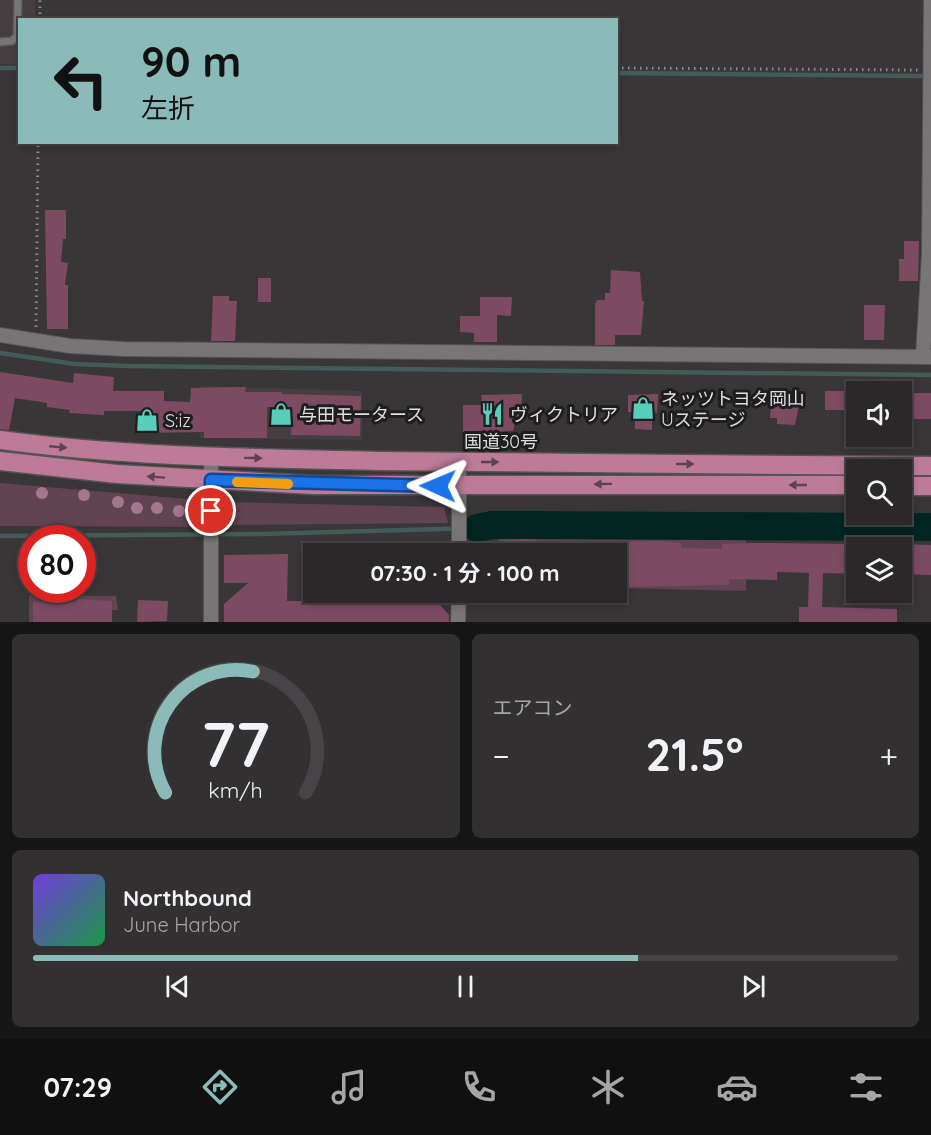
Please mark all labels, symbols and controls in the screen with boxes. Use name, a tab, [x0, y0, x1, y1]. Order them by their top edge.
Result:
text: 90 m	[141, 35, 241, 88]
icon: left	[42, 42, 120, 120]
text: 左折	[141, 91, 195, 125]
map controls	[846, 381, 912, 603]
button: sound	[846, 381, 912, 447]
place label: ネッツトヨタ岡山 Uステージ	[661, 387, 805, 431]
shop icon: ネッツトヨタ岡山 Uステージ	[630, 395, 656, 421]
shop icon: 与田モータース	[268, 401, 294, 427]
restaurant icon: ヴィクトリア	[479, 401, 505, 427]
place label: 与田モータース	[299, 403, 424, 426]
place label: ヴィクトリア	[510, 403, 618, 426]
shop icon: S:iz	[134, 407, 160, 433]
place label: S:iz	[165, 409, 191, 432]
street label: 国道30号	[464, 430, 538, 453]
one-way arrow	[49, 442, 68, 452]
one-way arrow	[243, 453, 262, 463]
position arrow	[406, 454, 470, 518]
one-way arrow	[480, 457, 499, 467]
one-way arrow	[675, 459, 694, 468]
button: search	[846, 459, 912, 525]
one-way arrow	[147, 472, 166, 481]
one-way arrow	[594, 479, 613, 489]
one-way arrow	[789, 480, 808, 490]
pin	[185, 485, 236, 536]
icon: arrive	[194, 494, 227, 527]
speed limit sign: 80	[18, 525, 96, 603]
button: layers	[846, 537, 912, 603]
text: 07:30 · 1 分 · 100 m	[370, 559, 560, 587]
text: エアコン	[493, 695, 573, 720]
text: 77	[201, 705, 270, 783]
text: 21.5°	[646, 726, 743, 782]
text: −	[493, 735, 510, 776]
text: +	[879, 735, 898, 776]
text: km/h	[209, 777, 263, 803]
text: Northbound	[123, 884, 252, 912]
text: June Harbor	[123, 912, 240, 937]
icon: previous	[161, 970, 194, 1003]
icon: pause	[449, 970, 482, 1003]
icon: next	[737, 970, 770, 1003]
icon: directions	[199, 1066, 241, 1108]
icon: music	[328, 1066, 370, 1108]
icon: phone	[458, 1066, 500, 1108]
icon: climate	[587, 1066, 629, 1108]
icon: car	[716, 1066, 758, 1108]
icon: filters	[845, 1066, 887, 1108]
text: 07:29	[44, 1070, 112, 1104]

